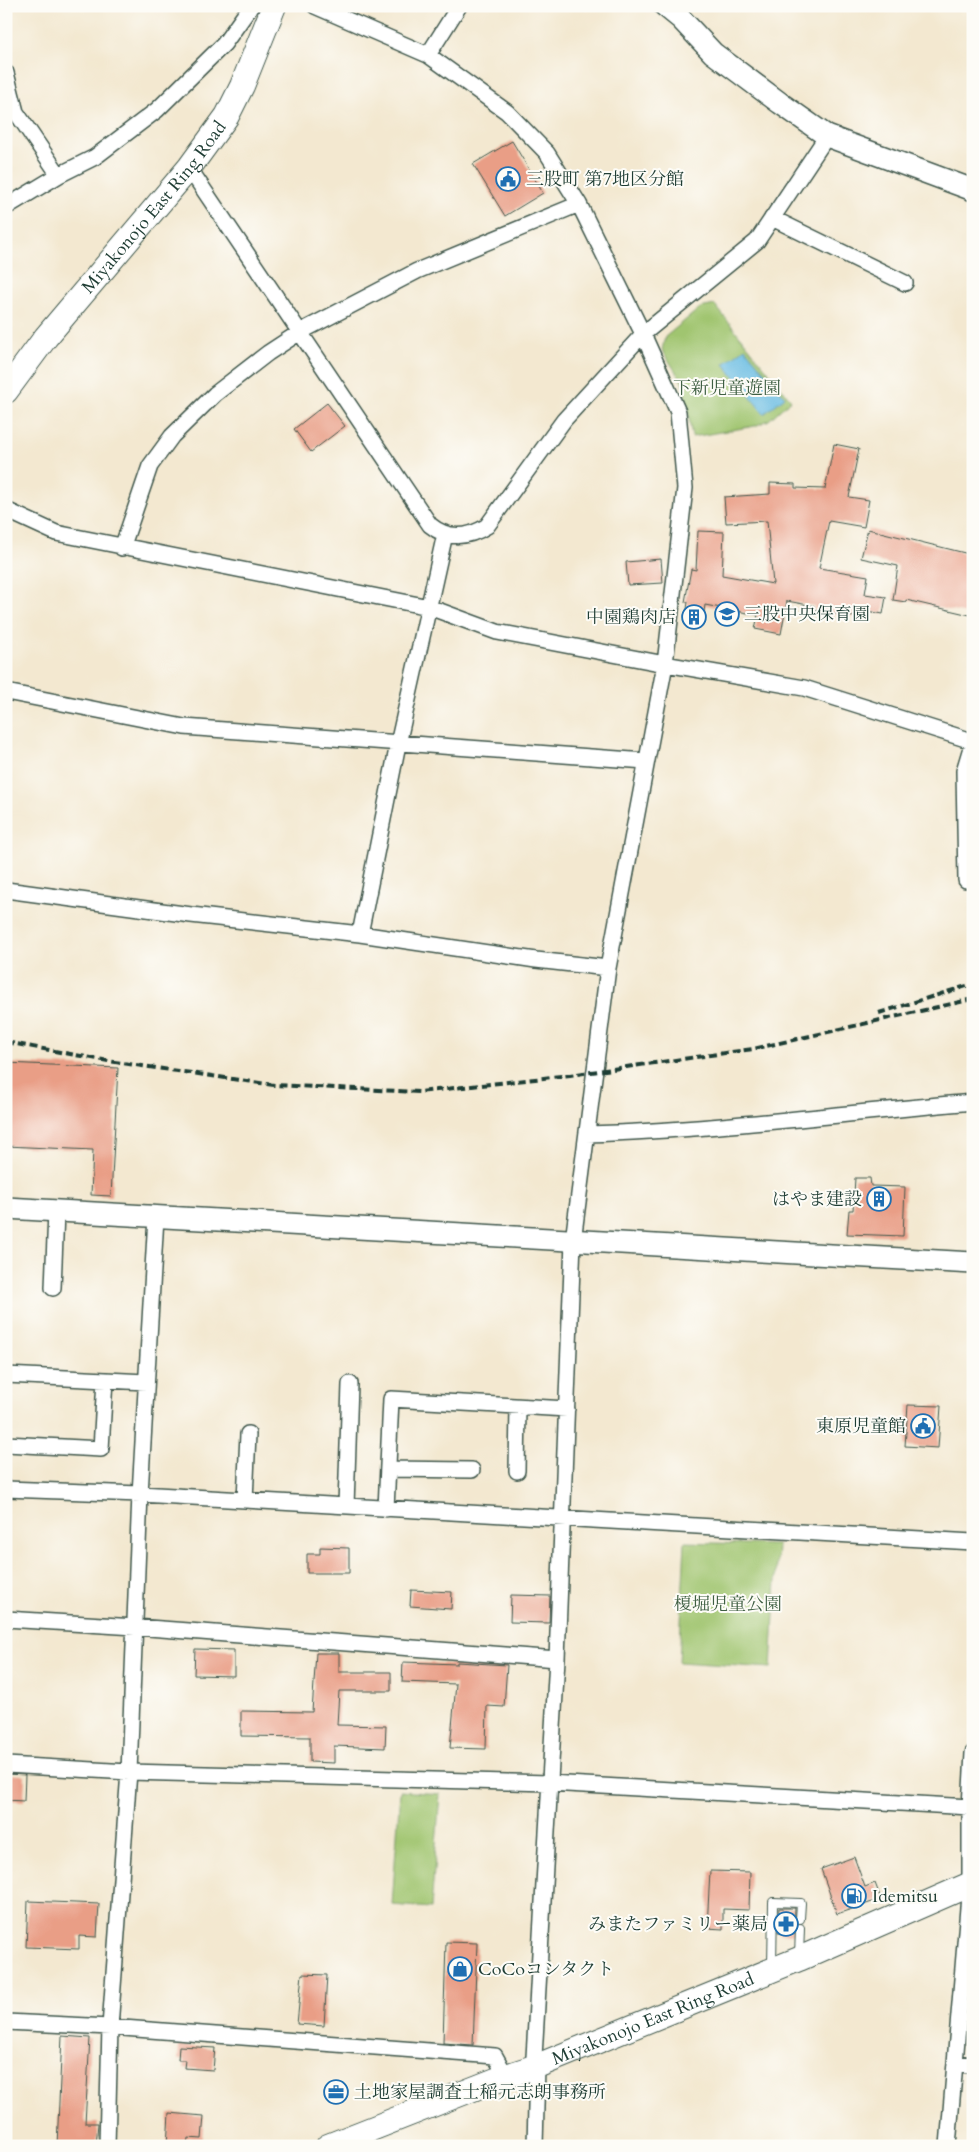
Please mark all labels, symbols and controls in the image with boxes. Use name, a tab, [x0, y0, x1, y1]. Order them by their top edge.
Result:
street label: Miyakonojo East Ring Road	[76, 116, 232, 299]
public building icon: 三股町 第7地区分館	[495, 166, 521, 192]
place label: 三股町 第7地区分館	[526, 167, 684, 192]
park label: 下新児童遊園	[673, 376, 781, 401]
school or university icon: 三股中央保育園	[714, 601, 740, 627]
place label: 三股中央保育園	[744, 602, 870, 627]
building icon: 中園鶏肉店	[681, 604, 707, 630]
place label: 中園鶏肉店	[586, 605, 676, 630]
building icon: はやま建設	[866, 1186, 892, 1212]
place label: はやま建設	[772, 1187, 862, 1212]
public building icon: 東原児童館	[910, 1413, 936, 1439]
place label: 東原児童館	[816, 1414, 906, 1439]
park label: 榎堀児童公園	[674, 1592, 782, 1617]
fuel station icon: Idemitsu	[841, 1883, 867, 1909]
place label: Idemitsu	[872, 1884, 938, 1909]
pharmacy icon: みまたファミリー薬局	[773, 1911, 799, 1937]
place label: みまたファミリー薬局	[588, 1912, 768, 1937]
shop icon: CoCoコンタクト	[447, 1956, 473, 1982]
place label: CoCoコンタクト	[478, 1957, 614, 1982]
street label: Miyakonojo East Ring Road	[548, 1966, 758, 2071]
office icon: 土地家屋調査士稲元志朗事務所	[323, 2079, 349, 2105]
place label: 土地家屋調査士稲元志朗事務所	[354, 2080, 606, 2105]

